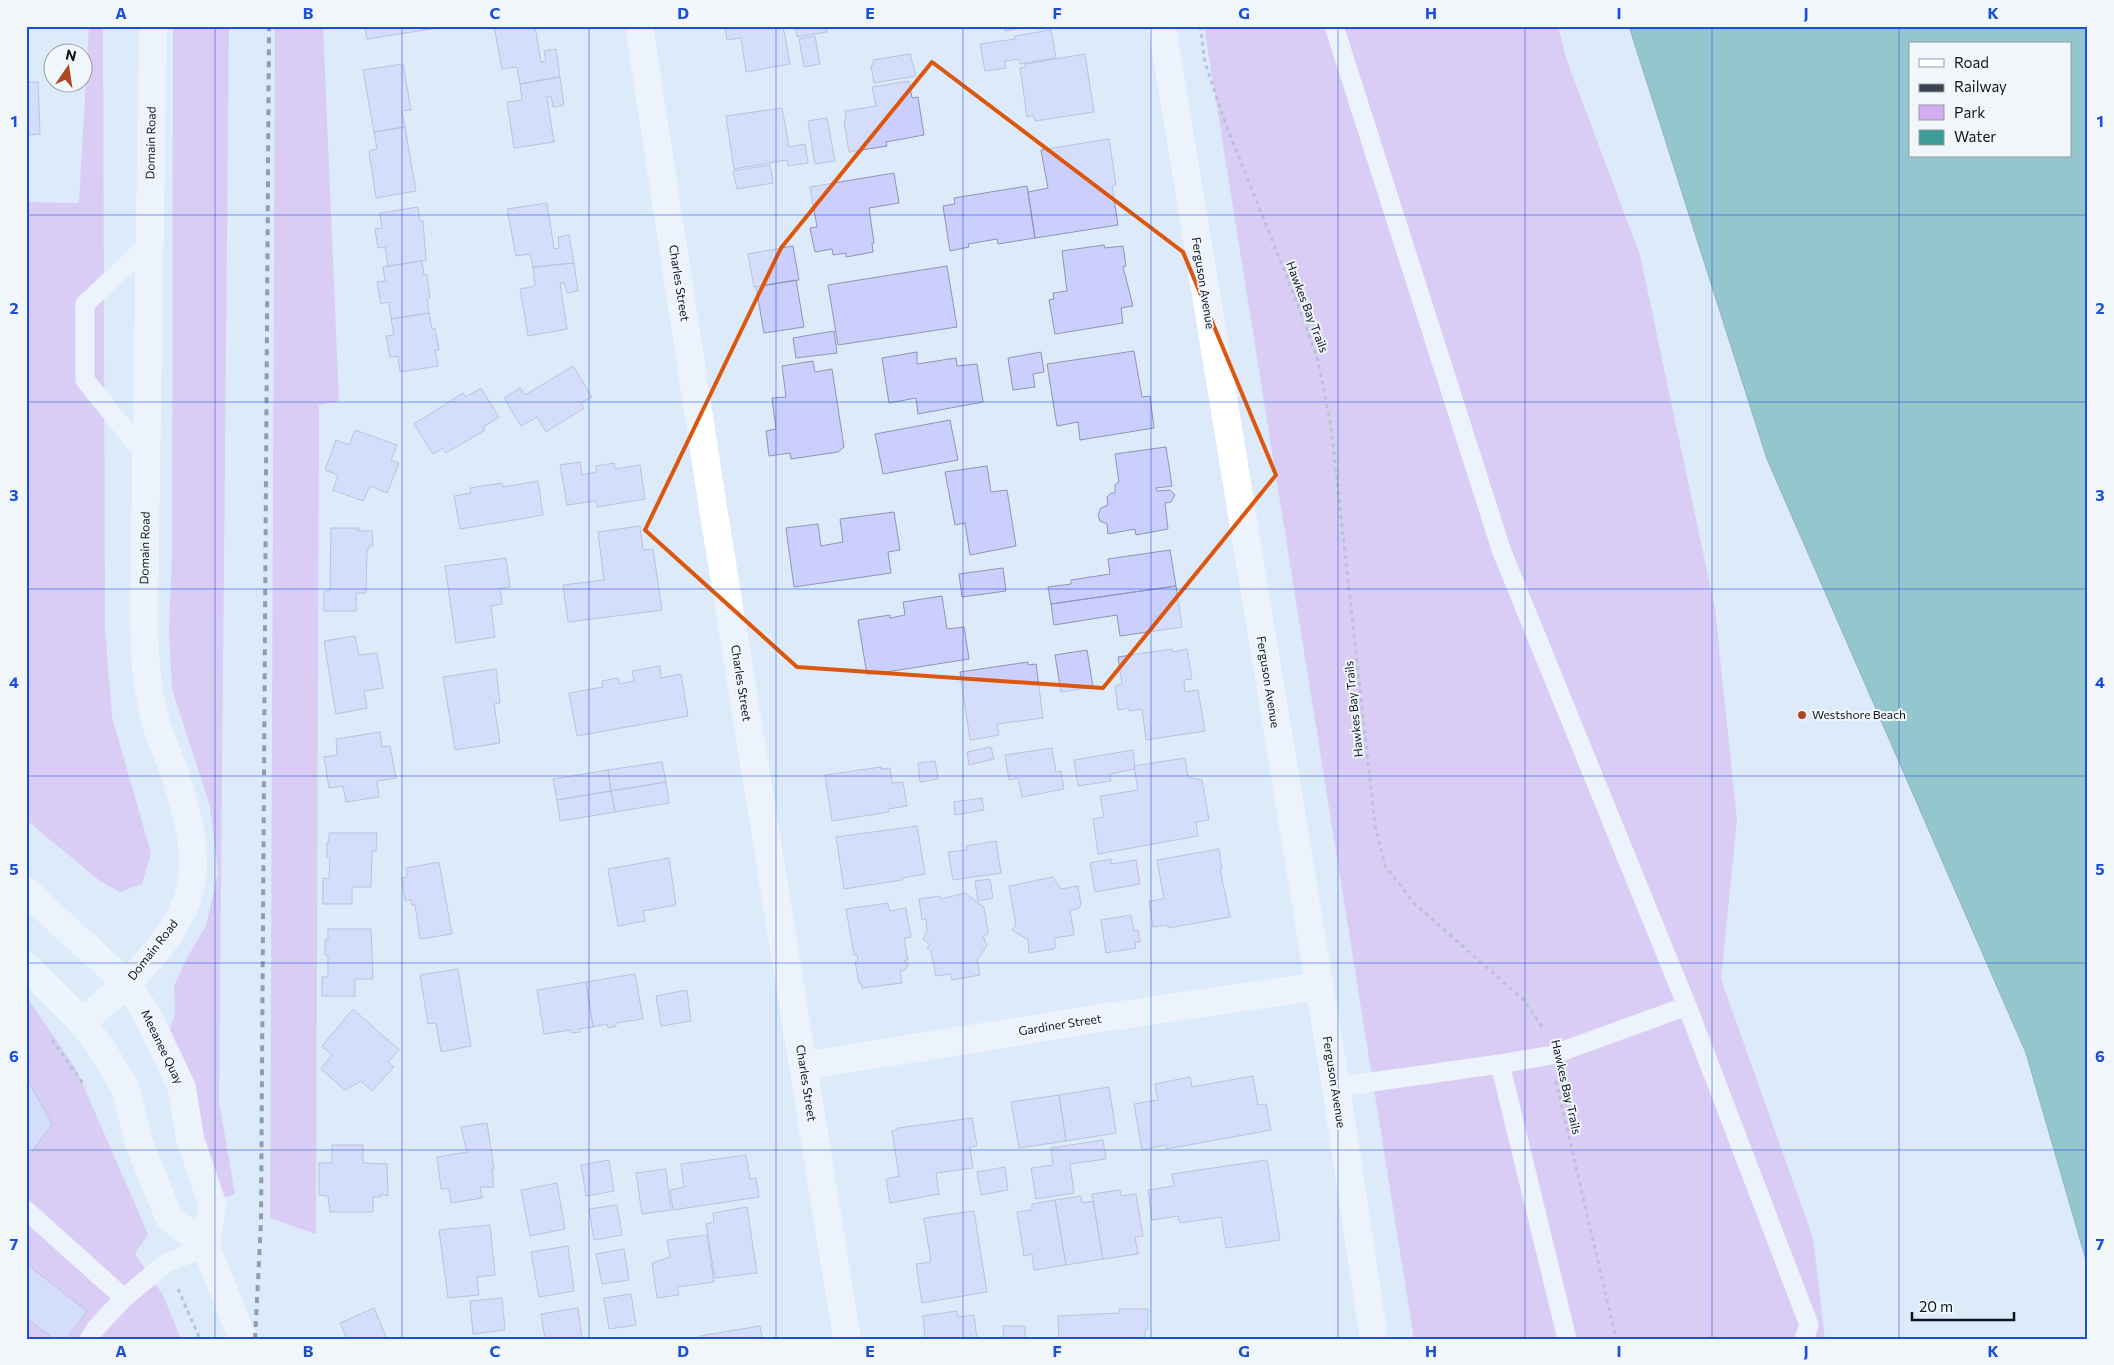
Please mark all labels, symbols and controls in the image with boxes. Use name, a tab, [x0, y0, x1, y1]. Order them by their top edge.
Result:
text: A	[115, 3, 127, 22]
text: B	[303, 3, 314, 22]
text: C	[490, 3, 501, 22]
text: D	[677, 3, 689, 22]
text: E	[865, 3, 875, 22]
text: F	[1052, 3, 1062, 22]
text: G	[1238, 3, 1250, 22]
text: H	[1425, 3, 1437, 22]
text: I	[1616, 3, 1622, 22]
text: J	[1803, 3, 1809, 22]
text: K	[1987, 3, 1999, 22]
north arrow	[42, 42, 92, 92]
legend	[1909, 42, 2072, 158]
text: N	[64, 45, 78, 64]
text: Road	[1954, 53, 1989, 71]
text: Railway	[1954, 77, 2007, 95]
text: Park	[1954, 103, 1985, 121]
street label: Domain Road	[142, 106, 158, 180]
text: 1	[10, 111, 18, 130]
text: 1	[2096, 111, 2104, 130]
text: Water	[1954, 127, 1996, 145]
street label: Ferguson Avenue	[1190, 236, 1218, 330]
street label: Charles Street	[667, 244, 693, 322]
street label: Hawkes Bay Trails	[1284, 259, 1332, 354]
text: 2	[9, 298, 19, 317]
text: 2	[2095, 298, 2105, 317]
text: 3	[9, 485, 19, 504]
text: 3	[2095, 485, 2105, 504]
street label: Domain Road	[136, 511, 152, 585]
street label: Ferguson Avenue	[1255, 635, 1283, 729]
street label: Charles Street	[729, 644, 755, 722]
street label: Hawkes Bay Trails	[1341, 660, 1365, 758]
text: 4	[9, 672, 19, 691]
text: 4	[2095, 672, 2105, 691]
place label: Westshore Beach	[1812, 707, 1906, 721]
marker: Westshore Beach	[1796, 709, 1808, 721]
text: 5	[9, 859, 19, 878]
text: 5	[2095, 859, 2105, 878]
street label: Domain Road	[124, 916, 180, 982]
street label: Meeanee Quay	[139, 1007, 187, 1086]
street label: Gardiner Street	[1017, 1011, 1102, 1037]
street label: Ferguson Avenue	[1321, 1035, 1349, 1129]
street label: Hawkes Bay Trails	[1549, 1038, 1585, 1135]
street label: Charles Street	[794, 1044, 820, 1122]
text: 6	[9, 1046, 19, 1065]
text: 6	[2095, 1046, 2105, 1065]
text: 7	[10, 1234, 19, 1253]
text: 7	[2096, 1234, 2105, 1253]
scale bar	[1912, 1290, 2014, 1322]
text: 20 m	[1919, 1297, 1953, 1315]
text: A	[115, 1341, 127, 1360]
text: B	[303, 1341, 314, 1360]
text: C	[490, 1341, 501, 1360]
text: D	[677, 1341, 689, 1360]
text: E	[865, 1341, 875, 1360]
text: F	[1052, 1341, 1062, 1360]
text: G	[1238, 1341, 1250, 1360]
text: H	[1425, 1341, 1437, 1360]
text: I	[1616, 1341, 1622, 1360]
text: J	[1803, 1341, 1809, 1360]
text: K	[1987, 1341, 1999, 1360]

